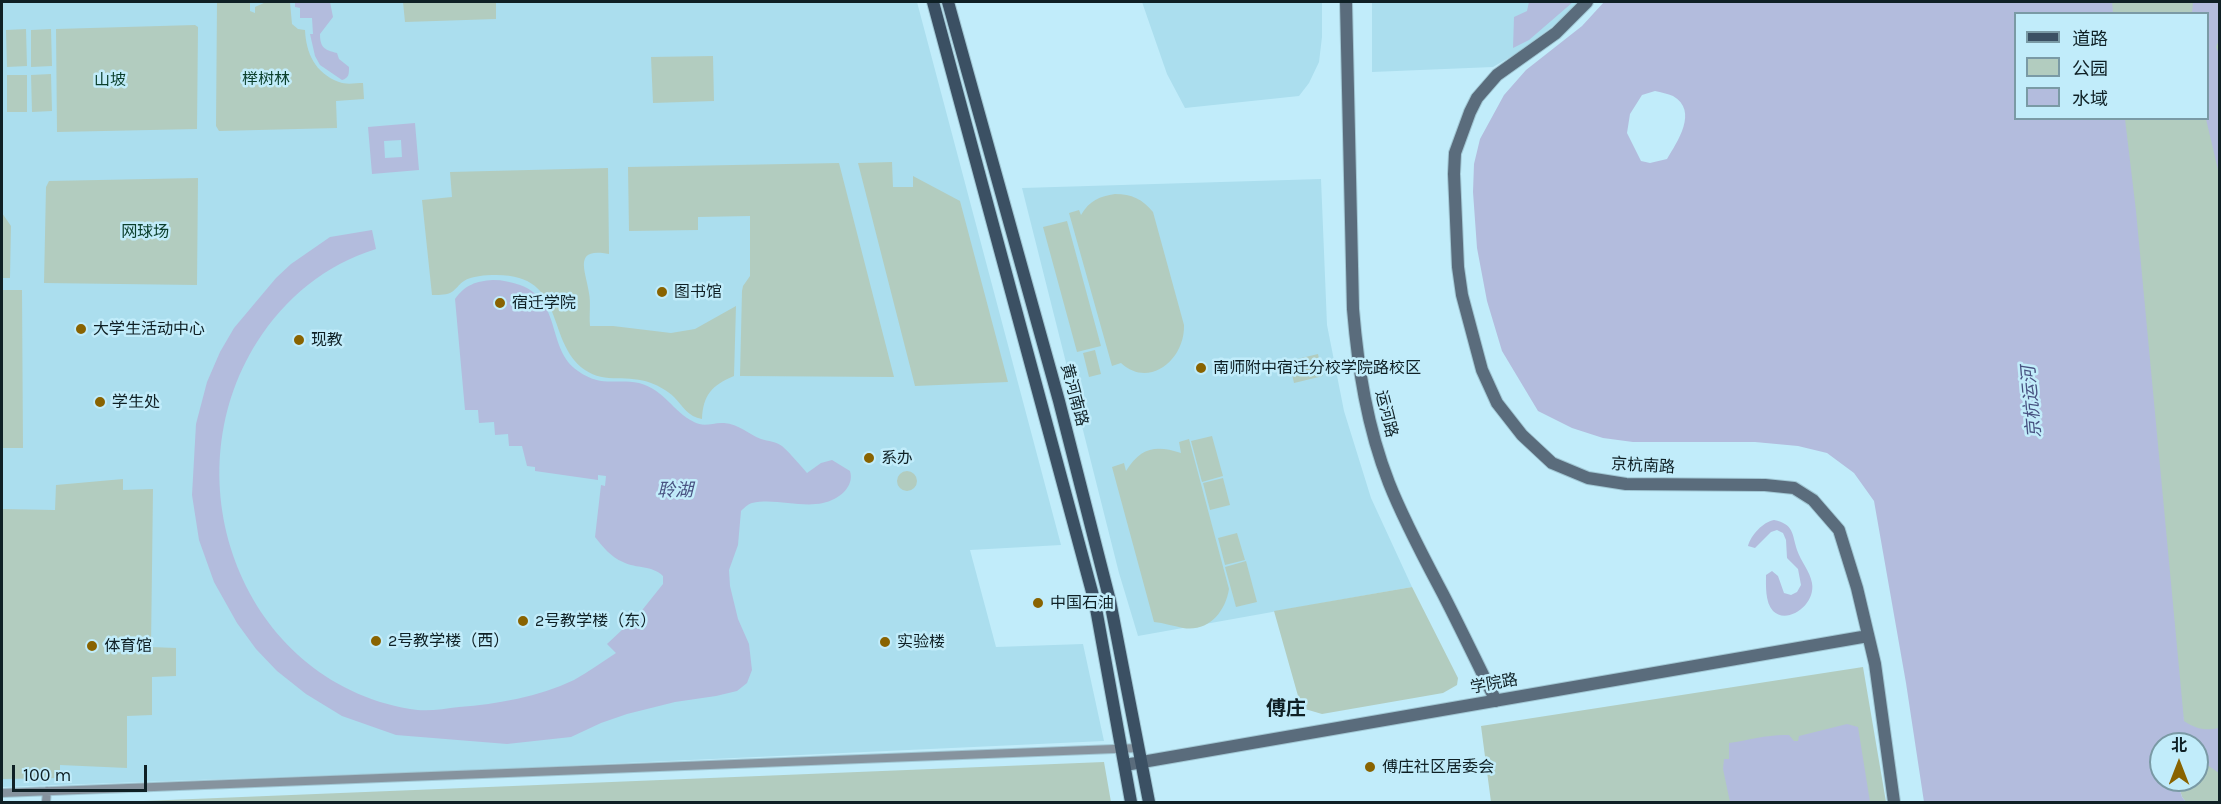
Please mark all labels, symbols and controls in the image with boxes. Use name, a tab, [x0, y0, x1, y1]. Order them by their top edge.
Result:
legend	[2014, 12, 2209, 120]
text: 道路	[2072, 28, 2108, 50]
text: 公园	[2072, 58, 2108, 80]
park label: 榉树林	[242, 69, 290, 89]
park label: 山坡	[94, 70, 126, 90]
text: 水域	[2072, 88, 2108, 110]
park label: 网球场	[121, 222, 169, 242]
place label: 图书馆	[674, 282, 722, 302]
marker: 图书馆	[655, 285, 669, 299]
place label: 宿迁学院	[512, 293, 576, 313]
marker: 宿迁学院	[493, 296, 507, 310]
place label: 大学生活动中心	[93, 319, 205, 339]
marker: 大学生活动中心	[74, 322, 88, 336]
place label: 现教	[311, 330, 343, 350]
marker: 现教	[292, 333, 306, 347]
place label: 南师附中宿迁分校学院路校区	[1213, 358, 1421, 378]
marker: 南师附中宿迁分校学院路校区	[1194, 361, 1208, 375]
street label: 黄河南路	[1056, 362, 1092, 428]
water label: 京杭运河	[2018, 365, 2046, 439]
street label: 运河路	[1371, 388, 1401, 440]
place label: 学生处	[112, 392, 160, 412]
marker: 学生处	[93, 395, 107, 409]
place label: 系办	[881, 448, 913, 468]
marker: 系办	[862, 451, 876, 465]
street label: 京杭南路	[1611, 455, 1675, 477]
water label: 聆湖	[657, 480, 693, 502]
place label: 中国石油	[1050, 593, 1114, 613]
marker: 中国石油	[1031, 596, 1045, 610]
place label: 2号教学楼（东）	[535, 611, 656, 631]
marker: 2号教学楼（东）	[516, 614, 530, 628]
place label: 2号教学楼（西）	[388, 631, 509, 651]
place label: 实验楼	[897, 632, 945, 652]
marker: 2号教学楼（西）	[369, 634, 383, 648]
marker: 实验楼	[878, 635, 892, 649]
place label: 体育馆	[104, 636, 152, 656]
marker: 体育馆	[85, 639, 99, 653]
street label: 学院路	[1469, 670, 1519, 698]
district label: 傅庄	[1266, 697, 1306, 721]
north arrow	[2149, 732, 2209, 792]
text: 北	[2171, 736, 2187, 755]
scale bar	[15, 753, 150, 791]
place label: 傅庄社区居委会	[1382, 757, 1494, 777]
marker: 傅庄社区居委会	[1363, 760, 1377, 774]
text: 100 m	[23, 764, 71, 786]

